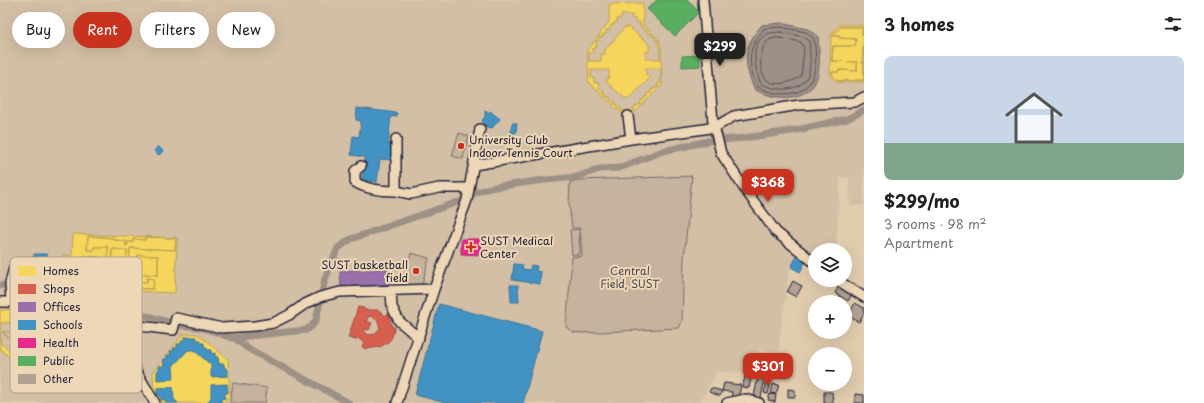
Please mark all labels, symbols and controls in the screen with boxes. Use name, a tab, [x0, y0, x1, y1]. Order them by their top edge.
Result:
text: 3 homes	[884, 11, 954, 37]
chip: Buy	[12, 12, 65, 48]
chip: Rent	[73, 12, 132, 48]
chip: Filters	[140, 12, 209, 48]
chip: New	[217, 12, 275, 48]
icon: filters	[1162, 13, 1184, 35]
pin: $299	[696, 33, 744, 67]
text: $299	[703, 36, 737, 55]
icon: home	[998, 82, 1070, 154]
place label: University Club Indoor Tennis Court	[469, 131, 573, 161]
marker: University Club Indoor Tennis Court	[456, 141, 466, 151]
pin: $368	[744, 169, 792, 203]
text: $368	[751, 172, 785, 191]
text: $299/mo	[884, 188, 960, 214]
text: 3 rooms · 98 m²	[884, 214, 986, 233]
place label: SUST Medical Center	[480, 232, 553, 262]
text: Apartment	[884, 233, 953, 252]
marker: SUST Medical Center	[465, 241, 477, 253]
map controls	[808, 243, 852, 391]
button: layers	[808, 243, 852, 287]
place label: SUST basketball field	[321, 256, 408, 286]
legend	[10, 257, 142, 393]
text: Homes	[43, 262, 79, 279]
park label: Central Field, SUST	[600, 262, 660, 292]
marker: SUST basketball field	[411, 266, 421, 276]
text: Shops	[43, 280, 74, 297]
button: +	[808, 295, 852, 339]
text: Offices	[43, 298, 80, 315]
text: Schools	[43, 316, 83, 333]
text: Health	[43, 334, 79, 351]
button: −	[808, 347, 852, 391]
text: Public	[43, 352, 74, 369]
pin: $301	[744, 353, 792, 387]
text: $301	[752, 356, 784, 375]
text: Other	[43, 370, 74, 387]

